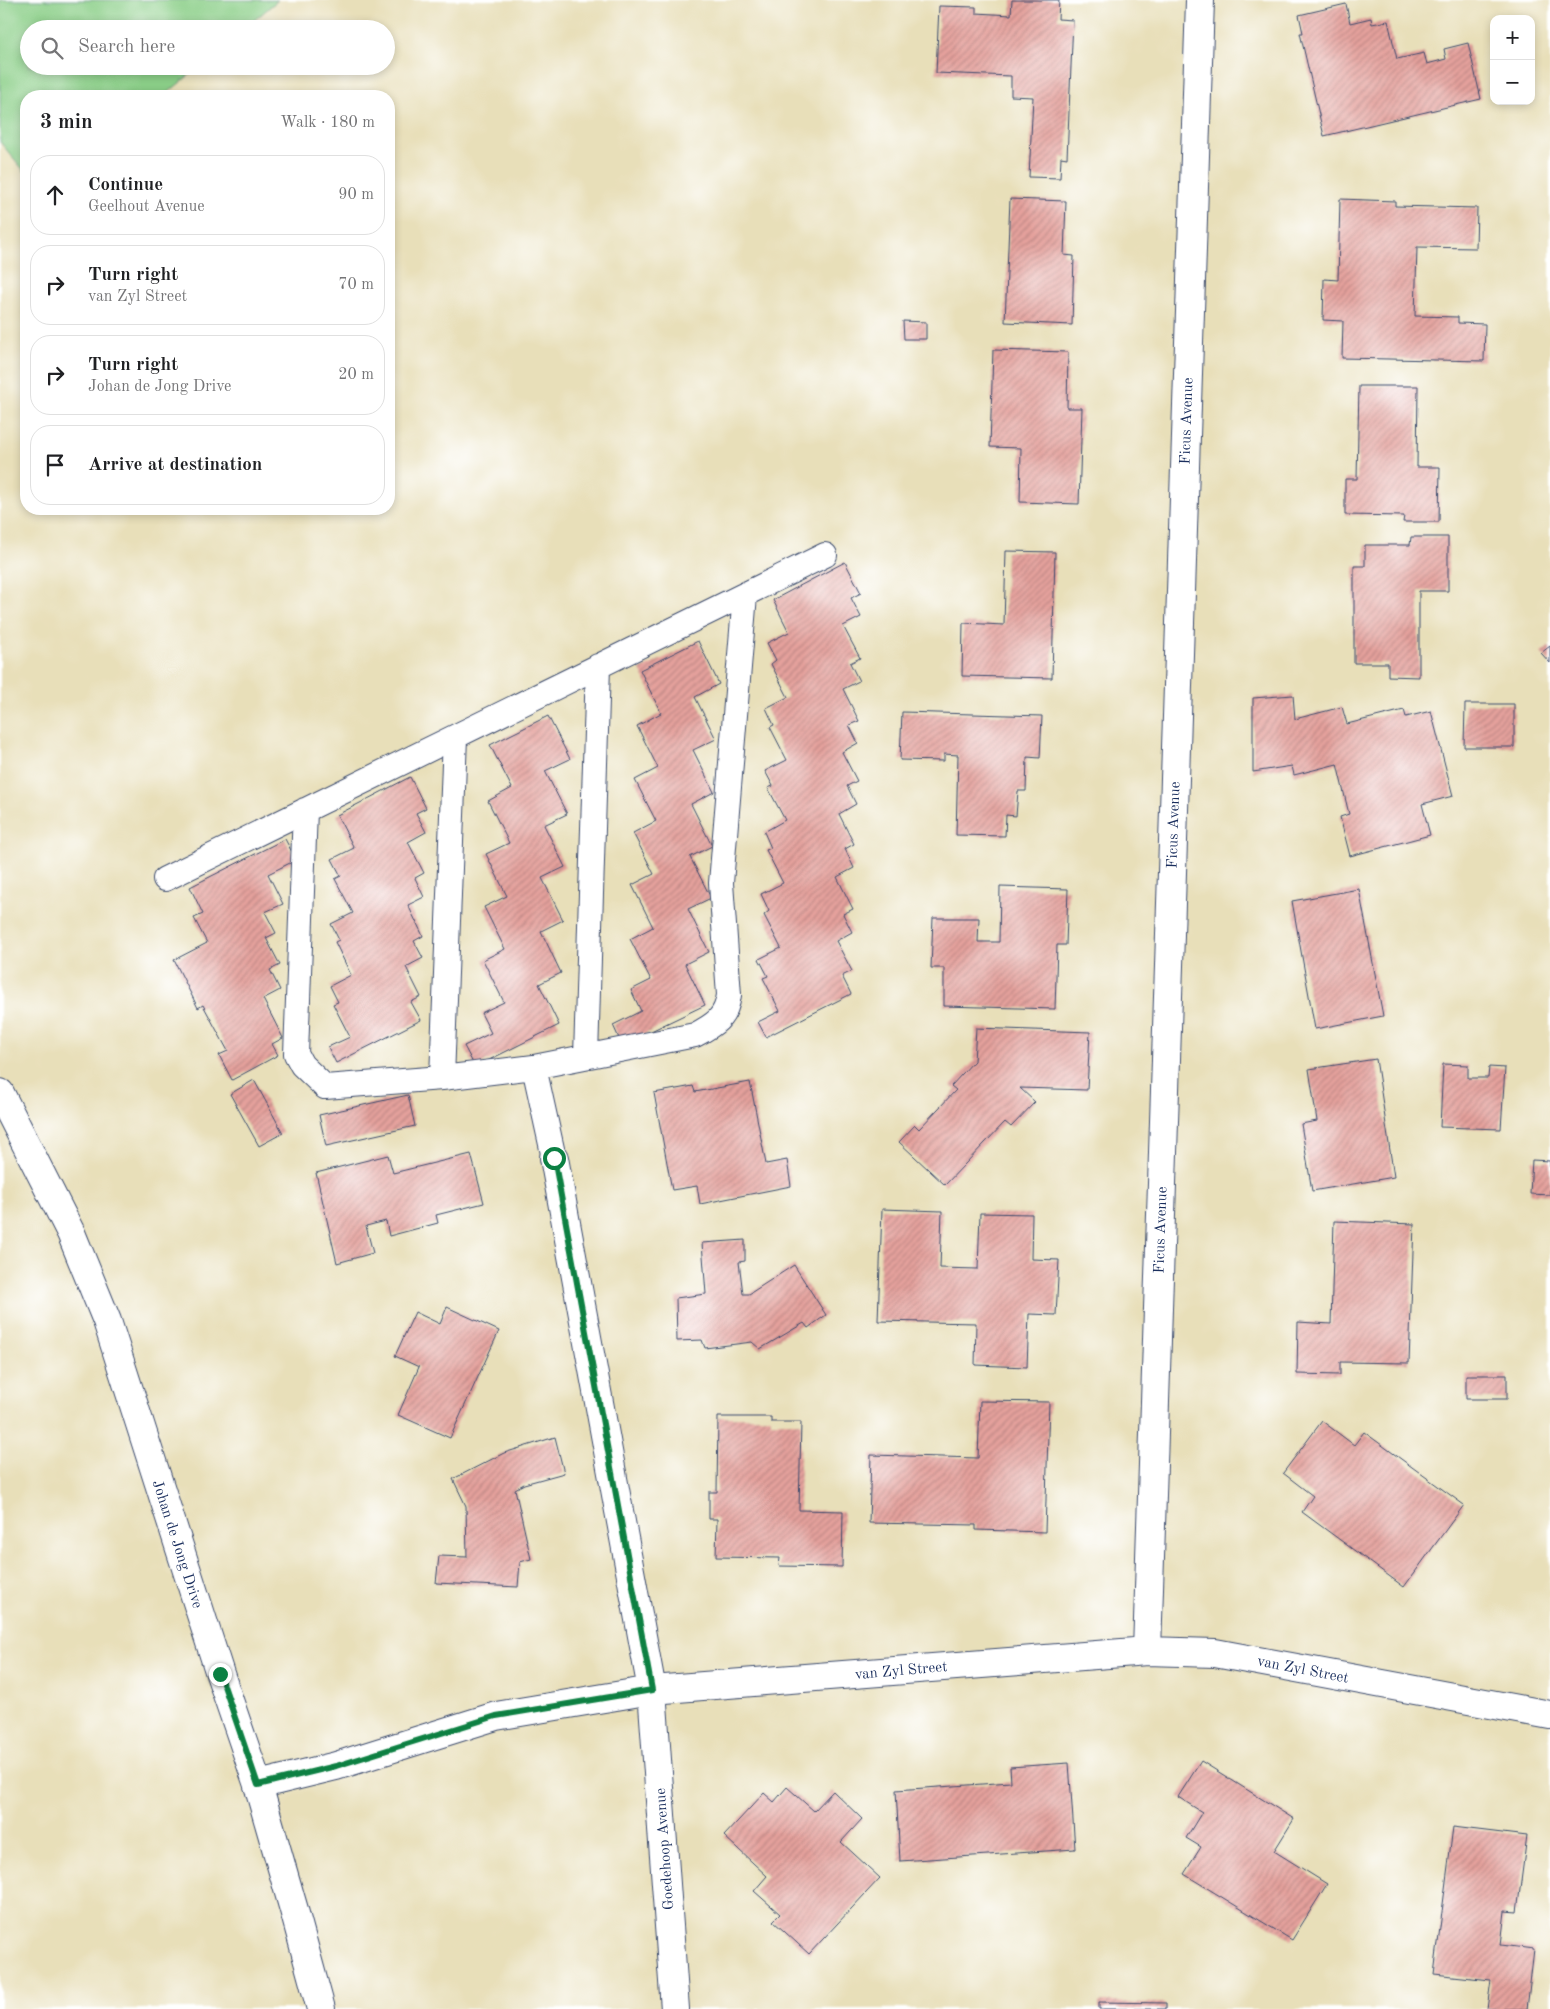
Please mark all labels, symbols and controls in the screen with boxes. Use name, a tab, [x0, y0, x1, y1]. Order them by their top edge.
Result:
map controls	[1490, 15, 1535, 105]
button: +	[1490, 15, 1535, 60]
search box	[20, 20, 395, 75]
icon: search	[38, 34, 66, 62]
text: Search here	[78, 38, 175, 57]
button: −	[1490, 60, 1535, 105]
text: 3 min	[40, 112, 93, 133]
text: Walk · 180 m	[280, 115, 375, 131]
text: Continue	[88, 176, 163, 195]
icon: ahead	[41, 181, 69, 209]
text: 90 m	[338, 187, 374, 203]
text: Geelhout Avenue	[88, 199, 205, 215]
text: Turn right	[88, 266, 178, 285]
icon: right	[41, 271, 69, 299]
text: 70 m	[338, 277, 374, 293]
text: van Zyl Street	[88, 289, 187, 305]
text: Turn right	[88, 356, 178, 375]
icon: right	[41, 361, 69, 389]
text: 20 m	[338, 367, 374, 383]
street label: Ficus Avenue	[1178, 377, 1197, 465]
text: Johan de Jong Drive	[88, 379, 231, 395]
icon: arrive	[41, 451, 69, 479]
text: Arrive at destination	[88, 456, 262, 475]
street label: Ficus Avenue	[1165, 781, 1184, 869]
route start	[543, 1147, 566, 1170]
street label: Ficus Avenue	[1152, 1186, 1171, 1274]
street label: Johan de Jong Drive	[149, 1478, 204, 1611]
street label: van Zyl Street	[1256, 1654, 1350, 1687]
street label: van Zyl Street	[854, 1660, 948, 1683]
route end	[209, 1663, 232, 1686]
street label: Goedehoop Avenue	[654, 1787, 677, 1911]

